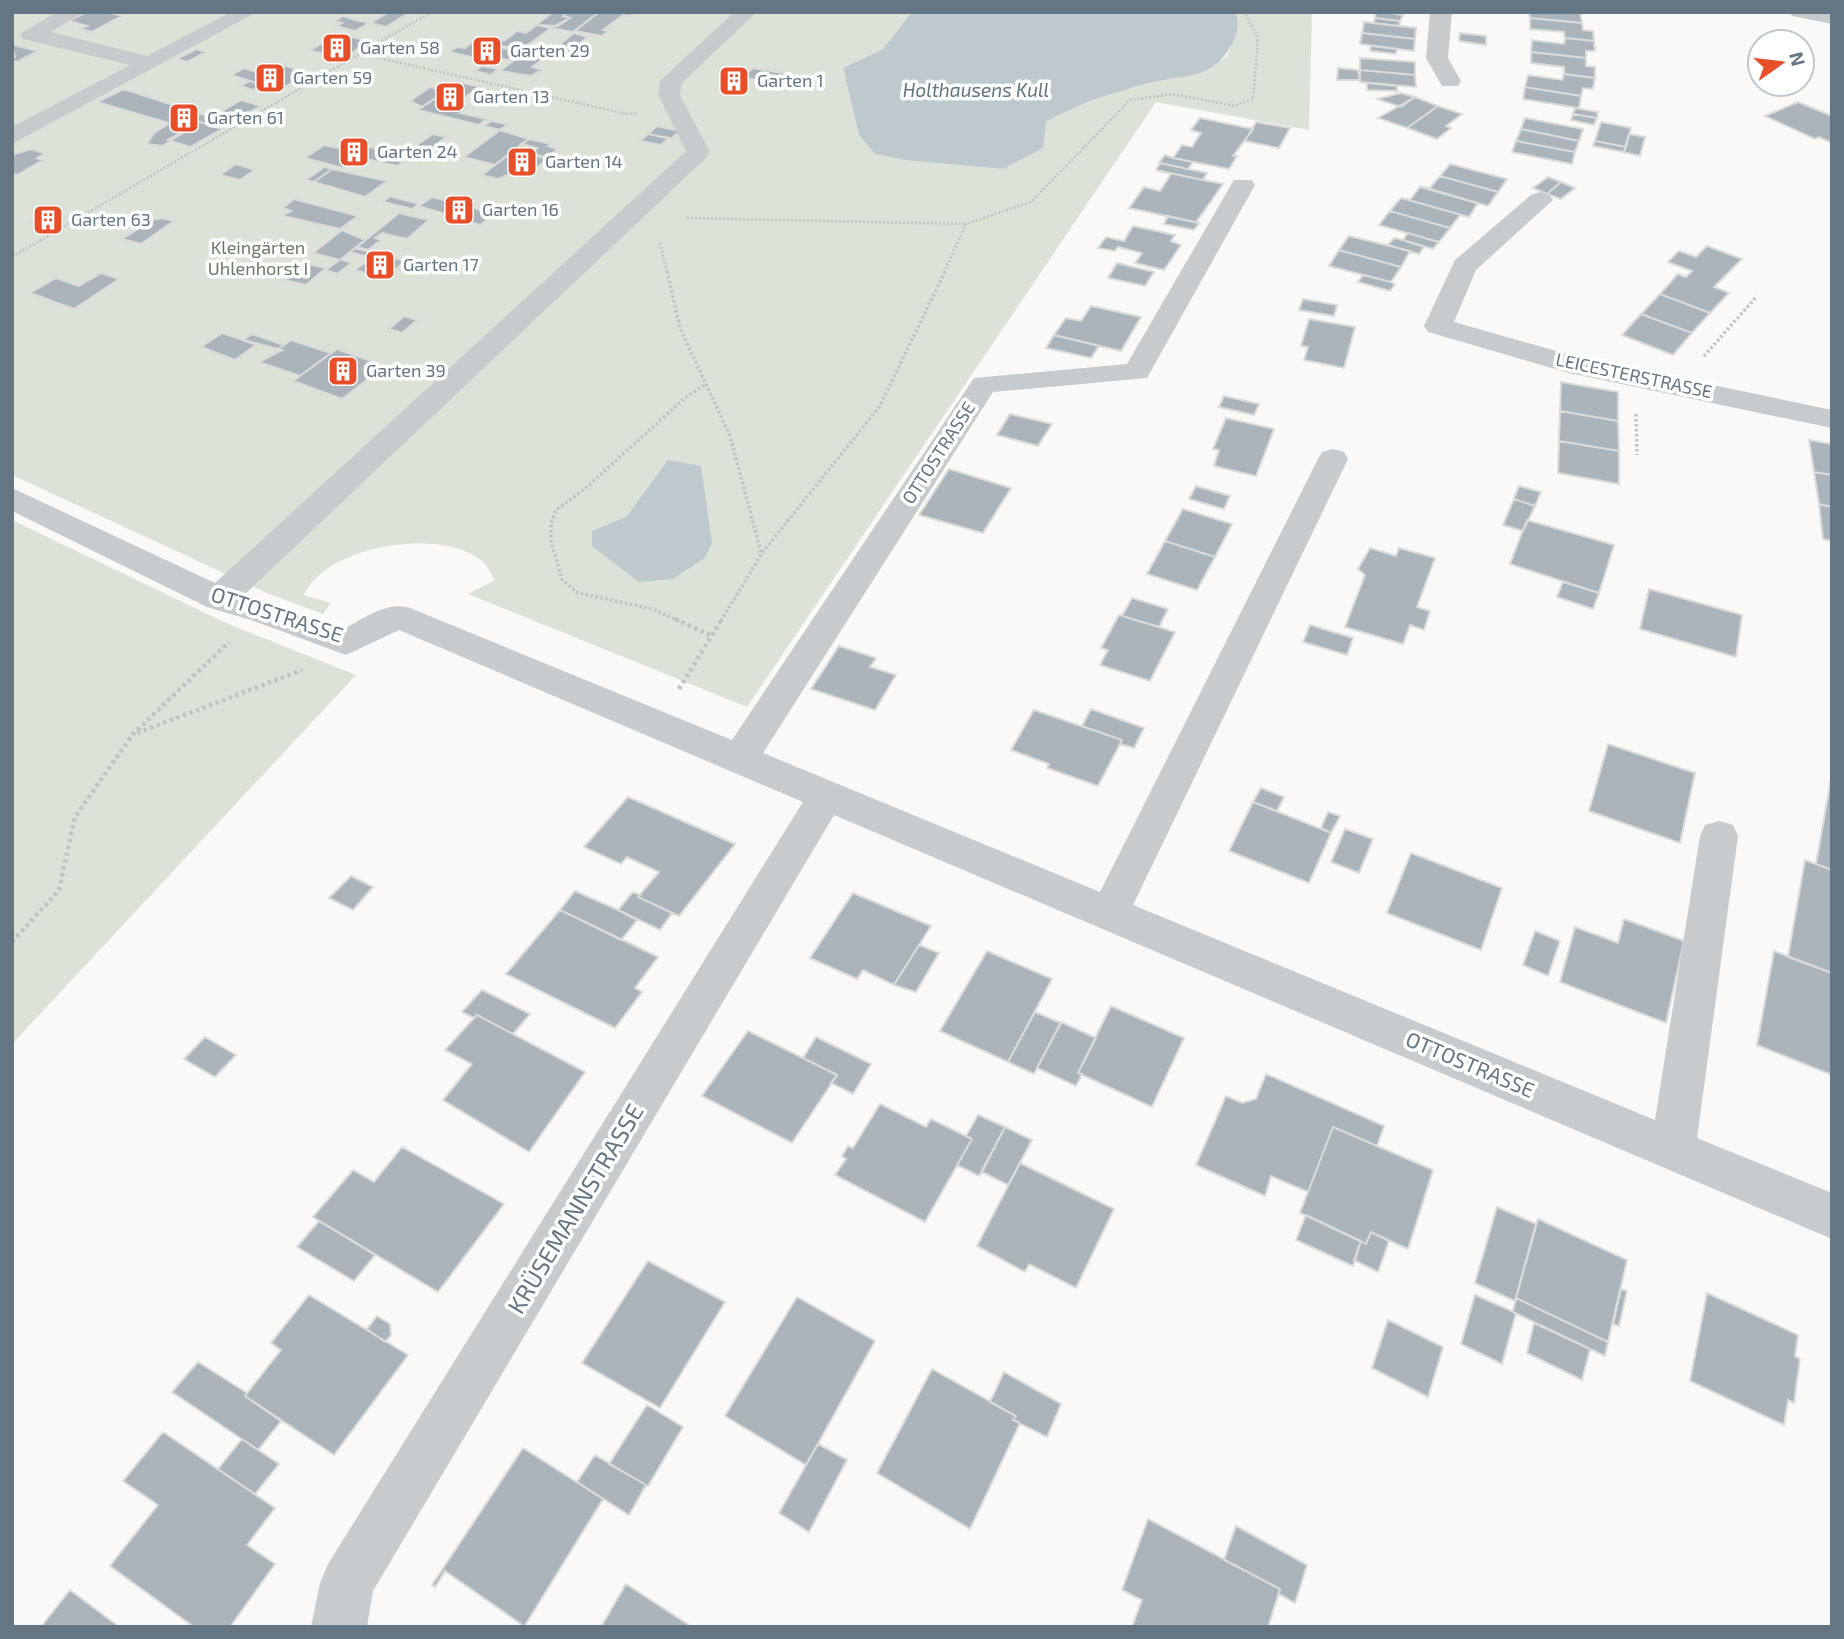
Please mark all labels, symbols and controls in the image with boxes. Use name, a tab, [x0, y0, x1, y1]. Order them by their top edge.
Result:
north arrow	[1746, 28, 1816, 98]
building icon: Garten 58	[320, 31, 354, 65]
building icon: Garten 29	[470, 34, 504, 68]
place label: Garten 58	[360, 36, 440, 58]
place label: Garten 29	[510, 39, 590, 61]
text: N	[1785, 49, 1811, 68]
building icon: Garten 59	[253, 61, 287, 95]
building icon: Garten 1	[717, 64, 751, 98]
place label: Garten 59	[293, 66, 372, 88]
place label: Garten 1	[757, 69, 824, 91]
water label: Holthausens Kull	[903, 78, 1049, 101]
building icon: Garten 13	[433, 80, 467, 114]
place label: Garten 13	[473, 85, 550, 107]
building icon: Garten 61	[167, 101, 201, 135]
place label: Garten 61	[207, 106, 284, 128]
building icon: Garten 24	[337, 135, 371, 169]
place label: Garten 24	[377, 140, 458, 162]
building icon: Garten 14	[505, 145, 539, 179]
place label: Garten 14	[545, 150, 623, 172]
building icon: Garten 16	[442, 193, 476, 227]
place label: Garten 16	[482, 198, 559, 220]
building icon: Garten 63	[31, 203, 65, 237]
place label: Garten 63	[71, 208, 151, 230]
park label: Kleingärten Uhlenhorst I	[208, 236, 308, 279]
building icon: Garten 17	[363, 248, 397, 282]
place label: Garten 17	[403, 253, 479, 275]
street label: LEICESTERSTRASSE	[1554, 348, 1714, 402]
building icon: Garten 39	[326, 354, 360, 388]
place label: Garten 39	[366, 359, 446, 381]
street label: OTTOSTRASSE	[897, 397, 979, 508]
street label: OTTOSTRASSE	[208, 580, 347, 647]
street label: OTTOSTRASSE	[1403, 1025, 1539, 1102]
street label: KRÜSEMANNSTRASSE	[501, 1098, 649, 1318]

